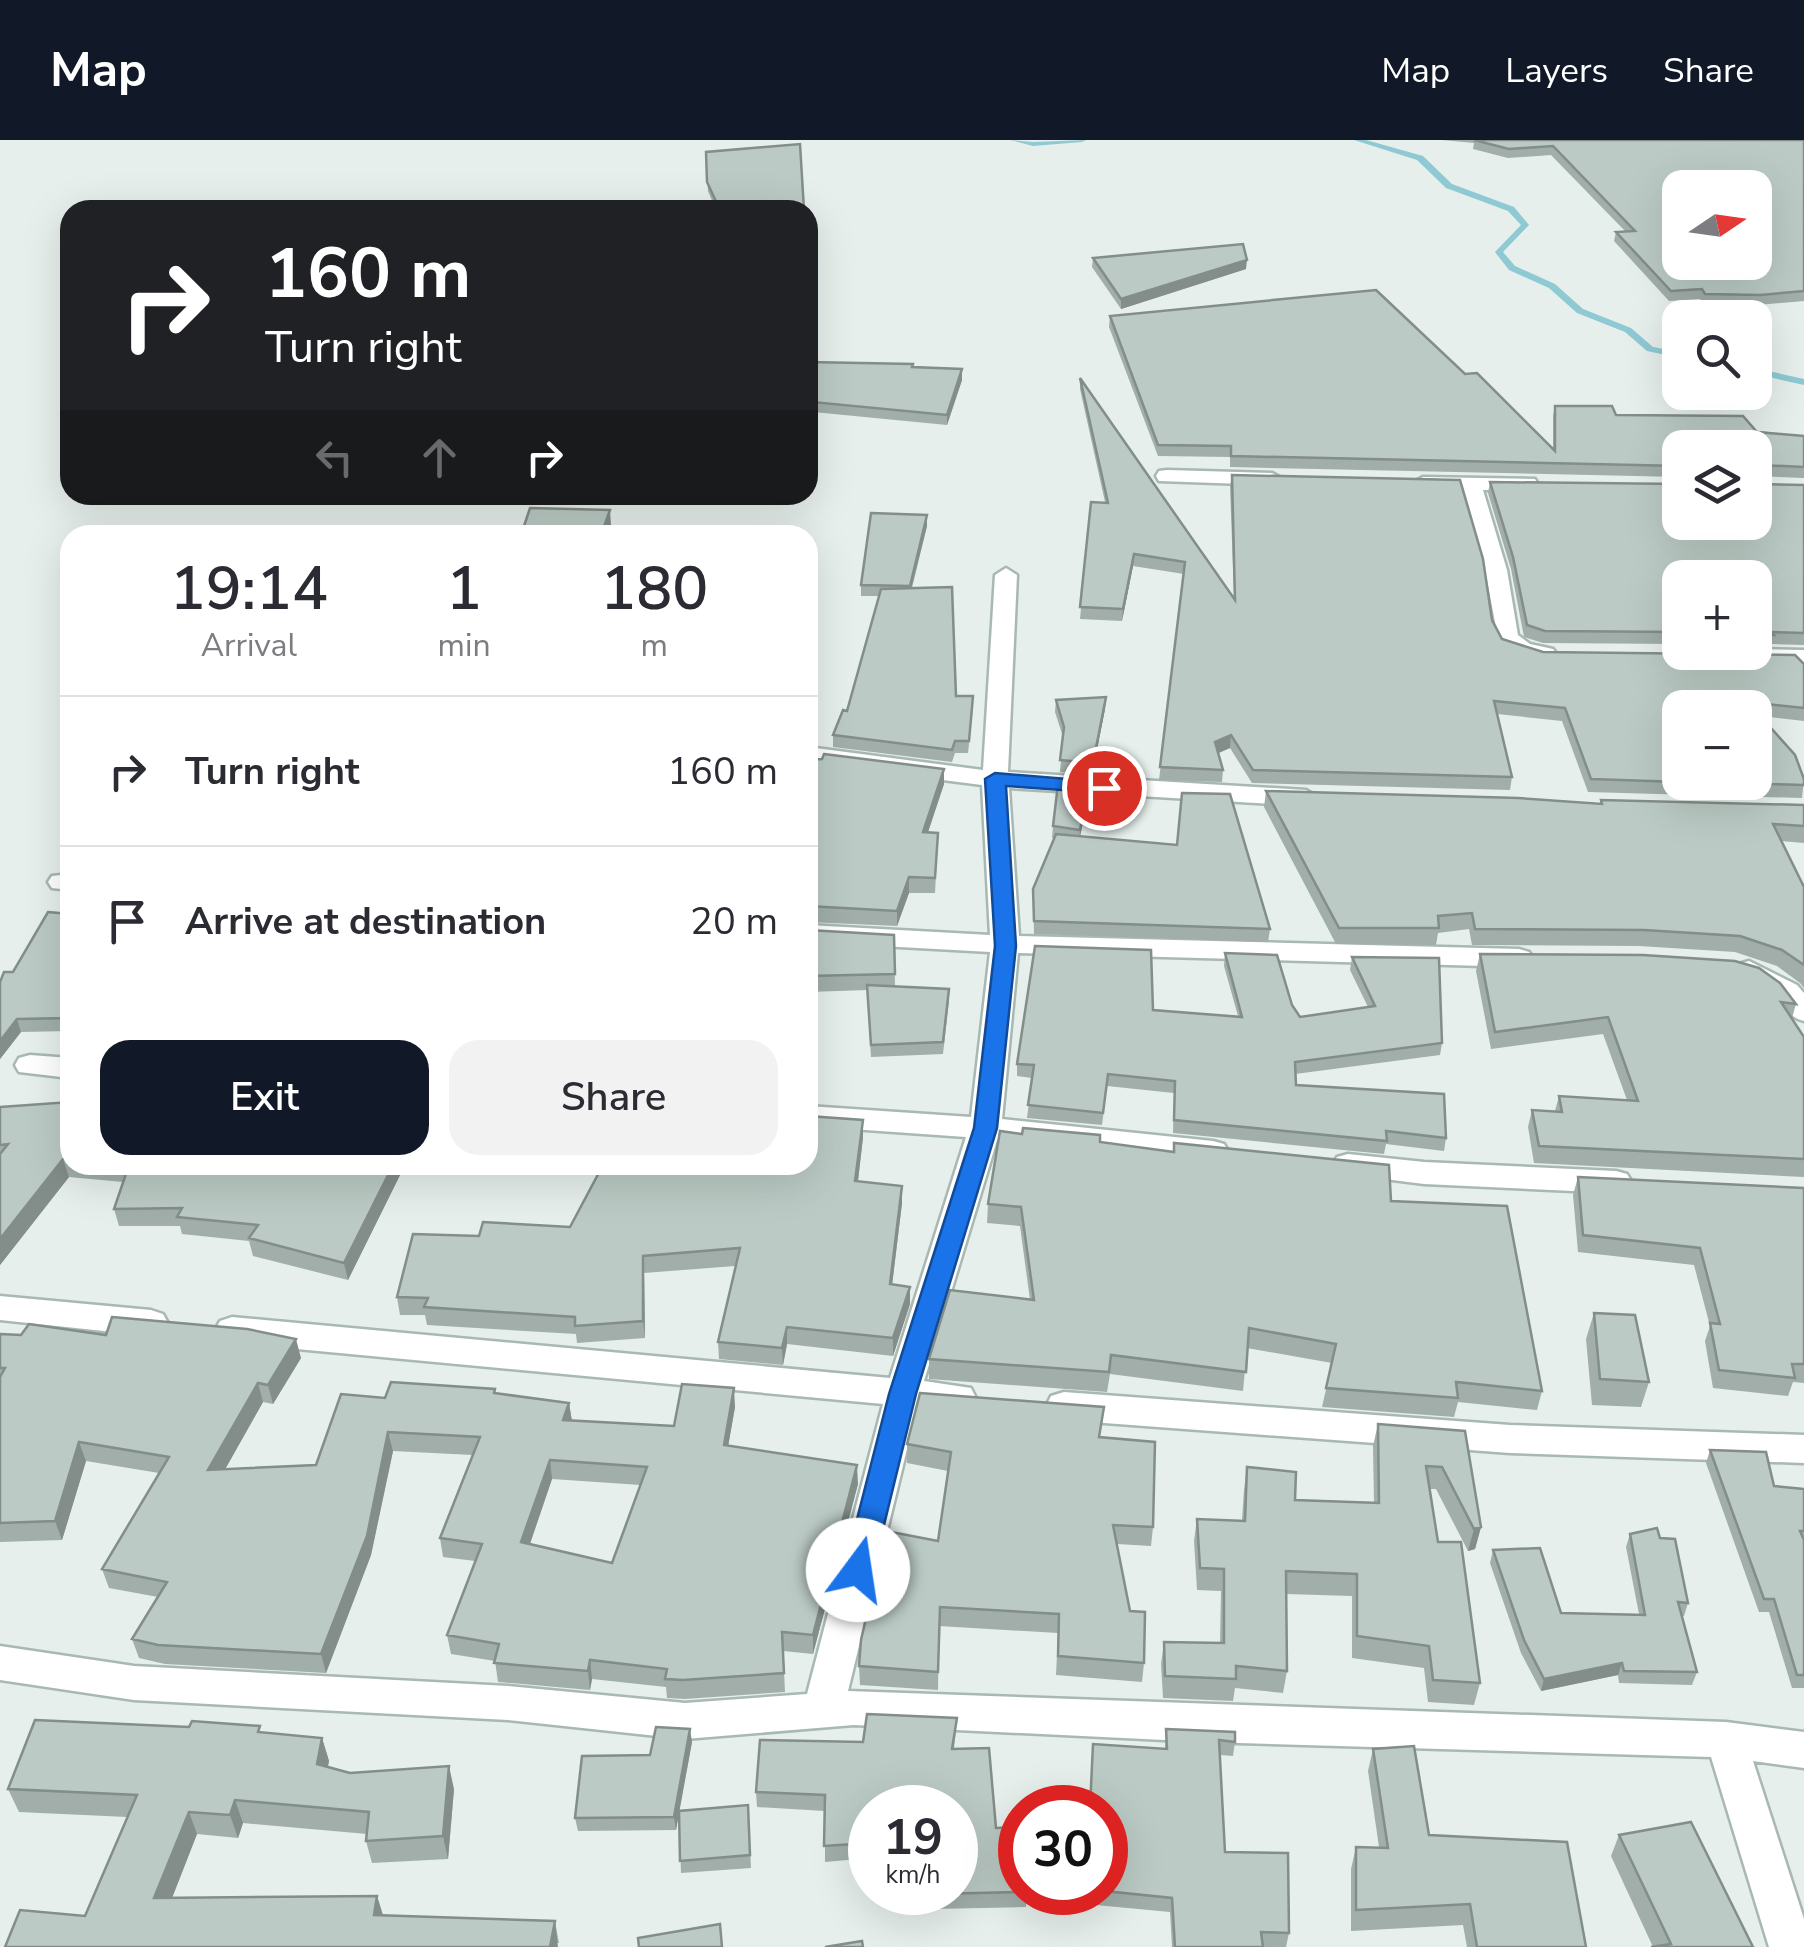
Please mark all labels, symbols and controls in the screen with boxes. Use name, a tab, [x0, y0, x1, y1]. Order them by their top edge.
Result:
text: Map	[50, 37, 147, 103]
text: Map	[1381, 47, 1450, 94]
text: Layers	[1505, 47, 1608, 94]
text: Share	[1663, 47, 1754, 94]
north arrow	[1662, 170, 1772, 280]
map controls	[1662, 170, 1772, 800]
text: 160 m	[265, 226, 471, 322]
icon: right	[100, 240, 230, 370]
button: search	[1662, 300, 1772, 410]
text: Turn right	[265, 317, 462, 378]
icon: left	[307, 430, 362, 485]
icon: ahead	[412, 430, 467, 485]
icon: right	[517, 430, 572, 485]
button: layers	[1662, 430, 1772, 540]
text: 19:14	[170, 548, 328, 630]
text: 1	[446, 548, 482, 630]
text: 180	[600, 548, 708, 630]
button: +	[1662, 560, 1772, 670]
text: Arrival	[201, 624, 297, 667]
text: min	[438, 624, 491, 667]
text: m	[641, 624, 668, 667]
button: −	[1662, 690, 1772, 800]
icon: right	[100, 744, 155, 799]
text: Turn right	[185, 746, 360, 797]
text: 160 m	[667, 746, 778, 797]
pin	[1062, 746, 1147, 831]
icon: arrive	[1077, 761, 1132, 816]
icon: arrive	[100, 894, 155, 949]
text: Arrive at destination	[185, 896, 546, 947]
text: 20 m	[690, 896, 778, 947]
button: Exit	[100, 1040, 429, 1155]
button: Share	[449, 1040, 778, 1155]
position arrow	[806, 1518, 910, 1622]
speed limit sign: 30	[998, 1785, 1128, 1915]
text: 19	[883, 1803, 943, 1872]
text: km/h	[885, 1858, 941, 1892]

